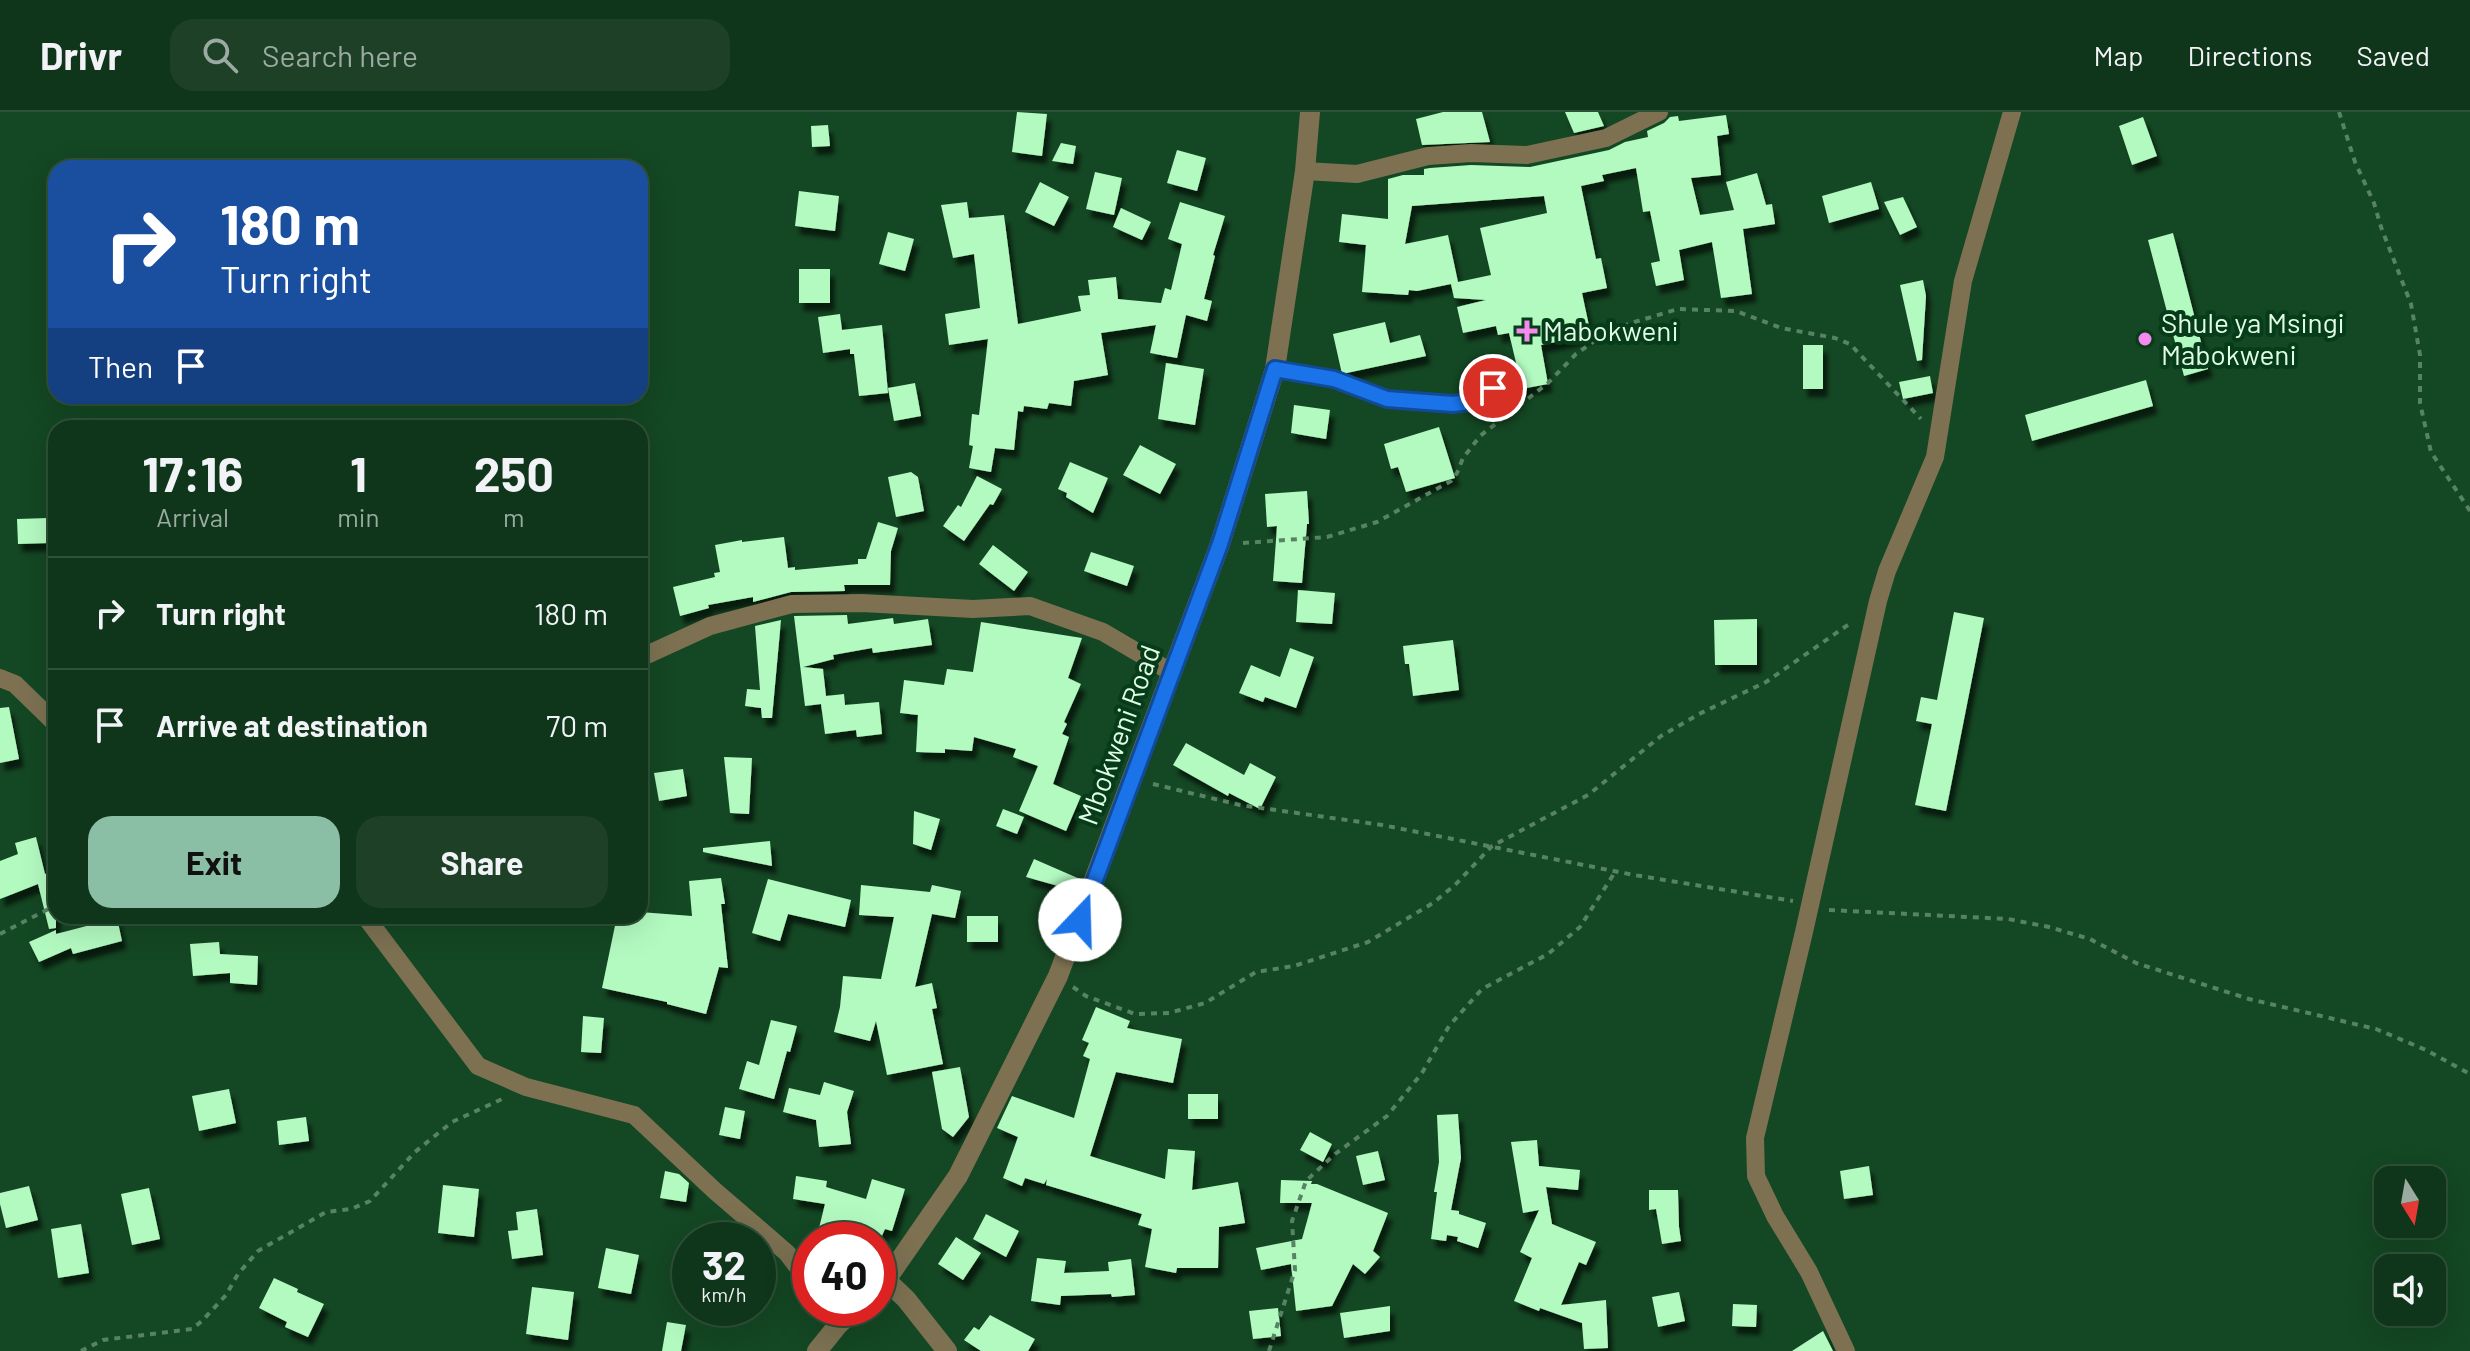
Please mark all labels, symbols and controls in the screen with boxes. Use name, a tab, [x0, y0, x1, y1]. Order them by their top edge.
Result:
search box	[170, 19, 730, 91]
text: Drivr	[40, 32, 122, 78]
icon: search	[198, 33, 242, 77]
text: Search here	[262, 37, 418, 73]
text: Map	[2094, 38, 2143, 72]
text: Directions	[2187, 38, 2313, 72]
text: Saved	[2357, 38, 2430, 72]
text: 180 m	[220, 189, 360, 256]
icon: right	[88, 192, 192, 296]
text: Turn right	[220, 257, 372, 300]
place label: Shule ya Msingi Mabokweni	[2161, 305, 2345, 371]
place label: Mabokweni	[1543, 313, 1679, 347]
marker: Mabokweni	[1518, 322, 1536, 340]
marker: Shule ya Msingi Mabokweni	[2136, 330, 2154, 348]
icon: arrive	[169, 344, 213, 388]
text: Then	[88, 348, 153, 384]
pin	[1459, 354, 1527, 422]
icon: arrive	[1471, 366, 1515, 410]
text: 17:16	[142, 444, 243, 502]
text: 1	[350, 444, 367, 502]
text: 250	[474, 444, 554, 502]
text: Arrival	[156, 501, 229, 532]
text: min	[337, 501, 380, 532]
text: m	[503, 501, 524, 532]
icon: right	[88, 591, 132, 635]
text: Turn right	[156, 595, 286, 631]
text: 180 m	[534, 595, 608, 631]
street label: Mbokweni Road	[1070, 640, 1166, 829]
icon: arrive	[88, 703, 132, 747]
text: Arrive at destination	[156, 707, 428, 743]
text: 70 m	[546, 707, 608, 743]
button: Exit	[88, 816, 340, 908]
button: Share	[356, 816, 608, 908]
position arrow	[1038, 878, 1122, 962]
north arrow	[2374, 1166, 2446, 1238]
map controls	[2374, 1166, 2446, 1326]
speed limit sign: 40	[792, 1222, 896, 1326]
text: 32	[702, 1240, 746, 1288]
button: sound	[2374, 1254, 2446, 1326]
text: km/h	[701, 1282, 747, 1306]

